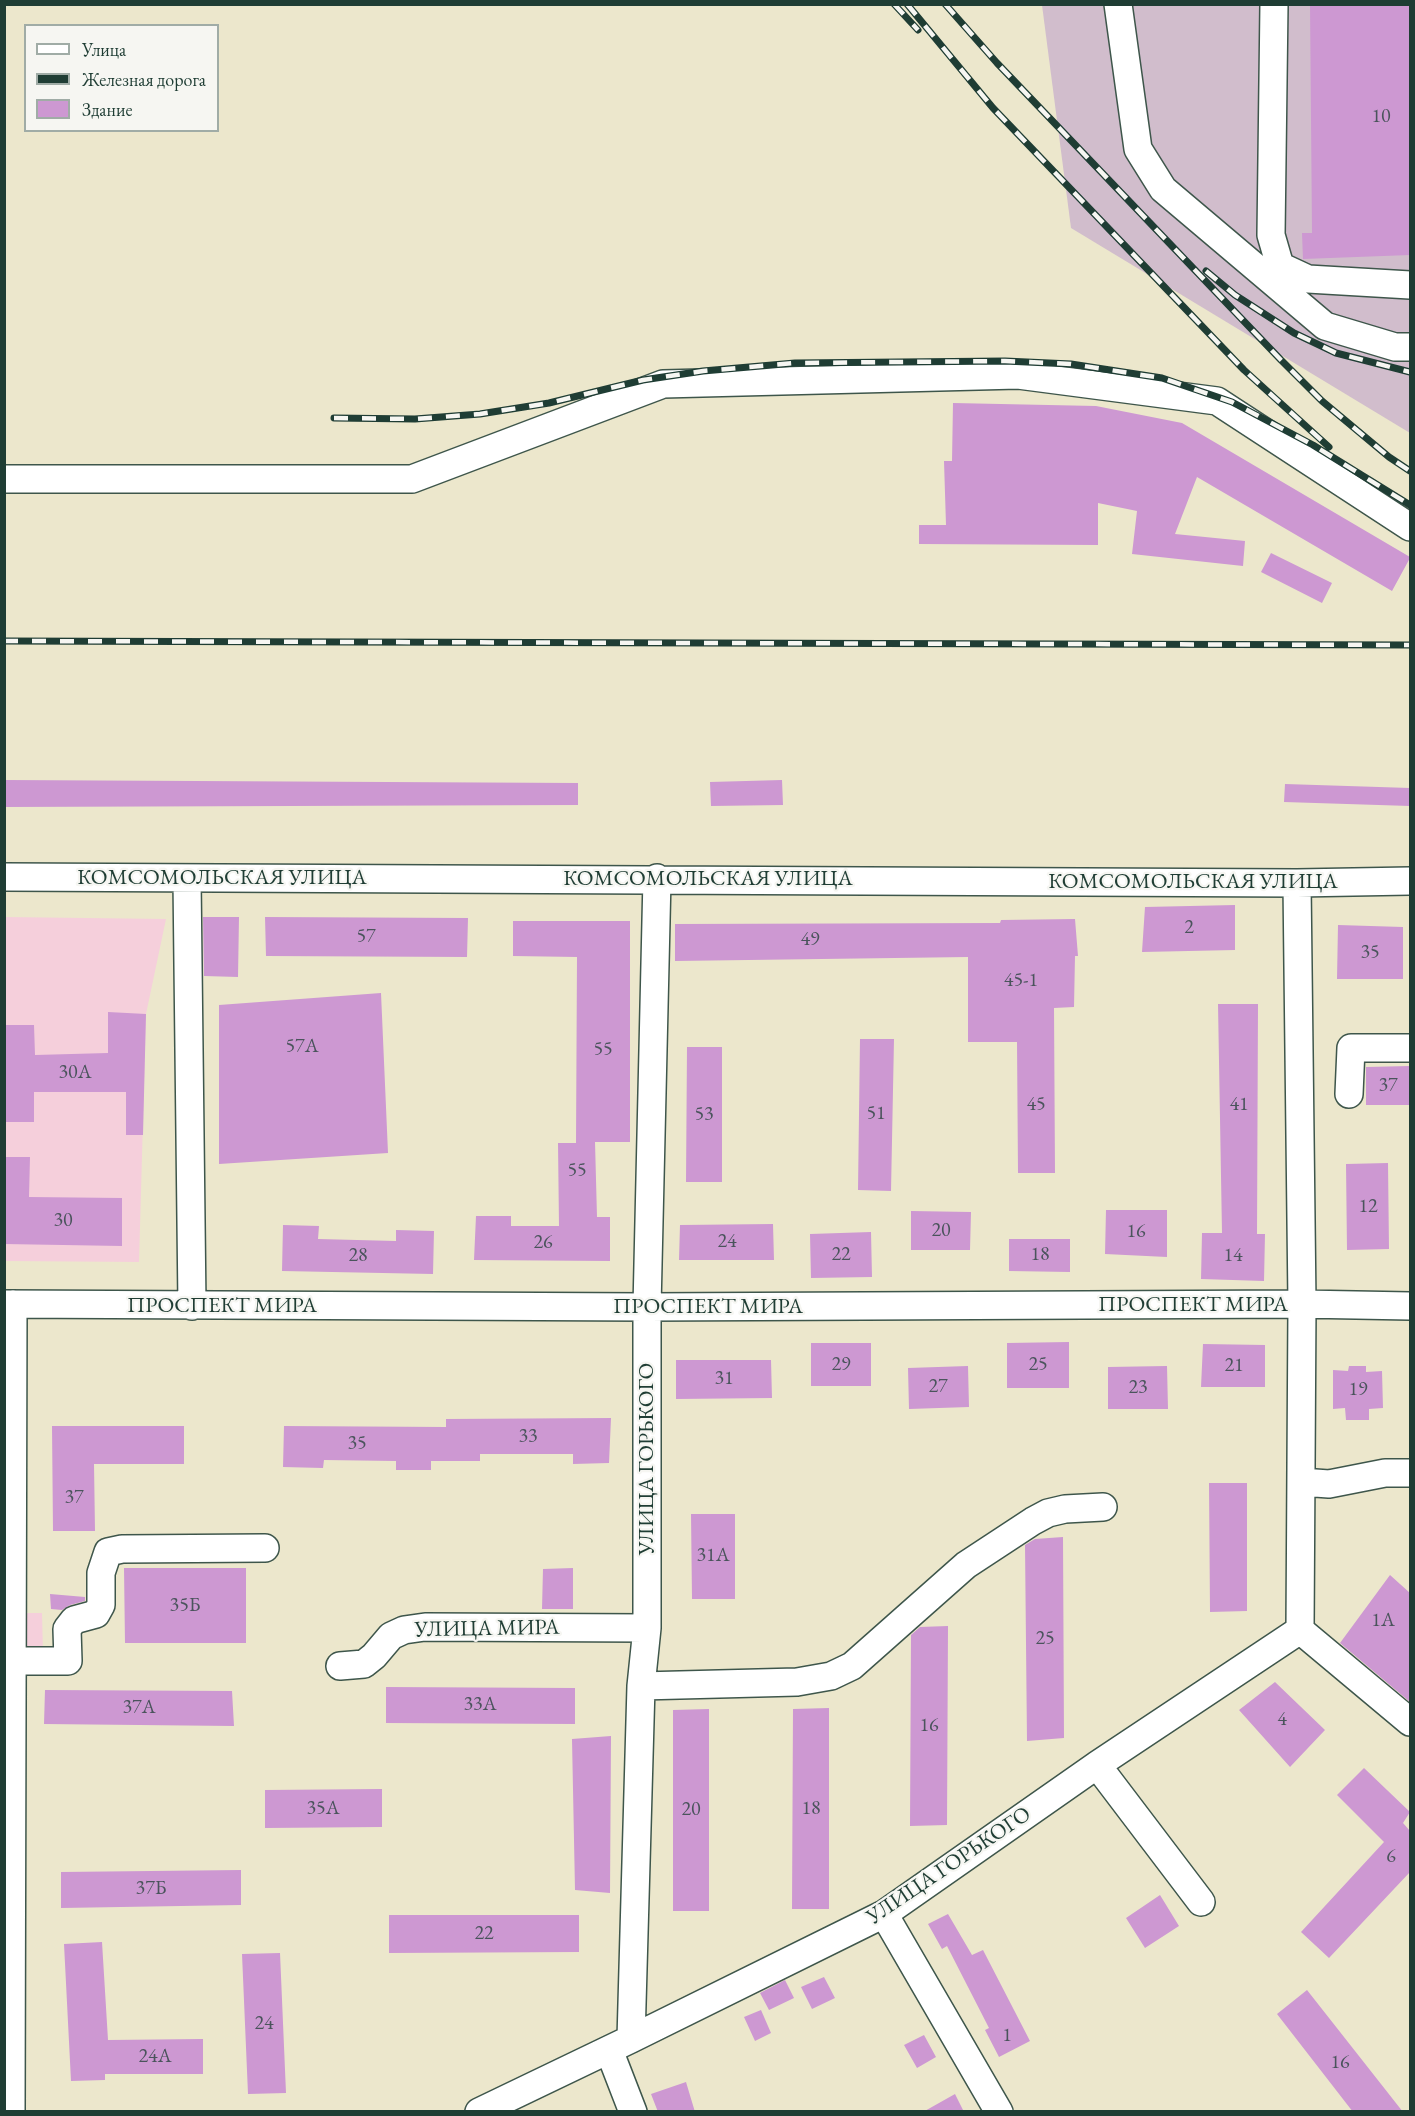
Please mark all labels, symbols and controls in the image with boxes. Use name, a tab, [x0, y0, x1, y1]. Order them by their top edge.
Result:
legend	[24, 24, 219, 132]
text: Улица	[82, 38, 126, 61]
text: Железная дорога	[82, 68, 206, 91]
text: Здание	[82, 98, 132, 121]
house number: 10	[1371, 105, 1391, 129]
street label: КОМСОМОЛЬСКАЯ УЛИЦА	[77, 865, 367, 891]
street label: КОМСОМОЛЬСКАЯ УЛИЦА	[563, 866, 853, 892]
street label: КОМСОМОЛЬСКАЯ УЛИЦА	[1048, 869, 1338, 895]
house number: 2	[1184, 916, 1194, 940]
house number: 57	[356, 925, 376, 949]
house number: 49	[800, 928, 820, 952]
house number: 35	[1360, 941, 1380, 965]
house number: 45-1	[1004, 969, 1038, 993]
house number: 57А	[285, 1035, 319, 1059]
house number: 55	[593, 1038, 613, 1062]
house number: 30А	[58, 1061, 92, 1085]
house number: 37	[1378, 1074, 1398, 1098]
house number: 45	[1026, 1093, 1046, 1117]
house number: 41	[1229, 1093, 1249, 1117]
house number: 51	[866, 1102, 886, 1126]
house number: 53	[694, 1103, 714, 1127]
house number: 55	[567, 1159, 587, 1183]
house number: 12	[1358, 1195, 1378, 1219]
house number: 30	[53, 1209, 73, 1233]
house number: 20	[931, 1219, 951, 1243]
house number: 16	[1126, 1220, 1146, 1244]
house number: 24	[717, 1230, 737, 1254]
house number: 26	[533, 1231, 553, 1255]
house number: 22	[831, 1243, 851, 1267]
house number: 18	[1030, 1243, 1050, 1267]
house number: 28	[348, 1244, 368, 1268]
house number: 14	[1223, 1244, 1243, 1268]
street label: ПРОСПЕКТ МИРА	[1098, 1292, 1288, 1318]
street label: ПРОСПЕКТ МИРА	[127, 1293, 317, 1319]
street label: ПРОСПЕКТ МИРА	[613, 1294, 803, 1320]
house number: 29	[831, 1353, 851, 1377]
house number: 25	[1028, 1353, 1048, 1377]
house number: 21	[1224, 1354, 1244, 1378]
street label: УЛИЦА ГОРЬКОГО	[634, 1363, 660, 1555]
house number: 31	[714, 1367, 734, 1391]
house number: 27	[928, 1375, 948, 1399]
house number: 23	[1128, 1376, 1148, 1400]
house number: 19	[1348, 1378, 1368, 1402]
house number: 33	[518, 1425, 538, 1449]
house number: 35	[347, 1432, 367, 1456]
house number: 37	[64, 1486, 84, 1510]
house number: 31А	[696, 1544, 730, 1568]
house number: 35Б	[170, 1594, 200, 1618]
house number: 1А	[1371, 1609, 1395, 1633]
street label: УЛИЦА МИРА	[414, 1615, 560, 1643]
house number: 25	[1035, 1627, 1055, 1651]
house number: 33А	[463, 1693, 497, 1717]
house number: 37А	[122, 1696, 156, 1720]
house number: 4	[1277, 1708, 1287, 1732]
house number: 16	[919, 1714, 939, 1738]
house number: 35А	[306, 1797, 340, 1821]
house number: 18	[801, 1797, 821, 1821]
house number: 20	[681, 1798, 701, 1822]
street label: УЛИЦА ГОРЬКОГО	[862, 1801, 1036, 1931]
house number: 6	[1386, 1845, 1396, 1869]
house number: 37Б	[136, 1877, 166, 1901]
house number: 22	[474, 1922, 494, 1946]
house number: 24	[254, 2012, 274, 2036]
house number: 1	[1002, 2024, 1012, 2048]
house number: 24А	[138, 2045, 172, 2069]
house number: 16	[1330, 2051, 1350, 2075]

